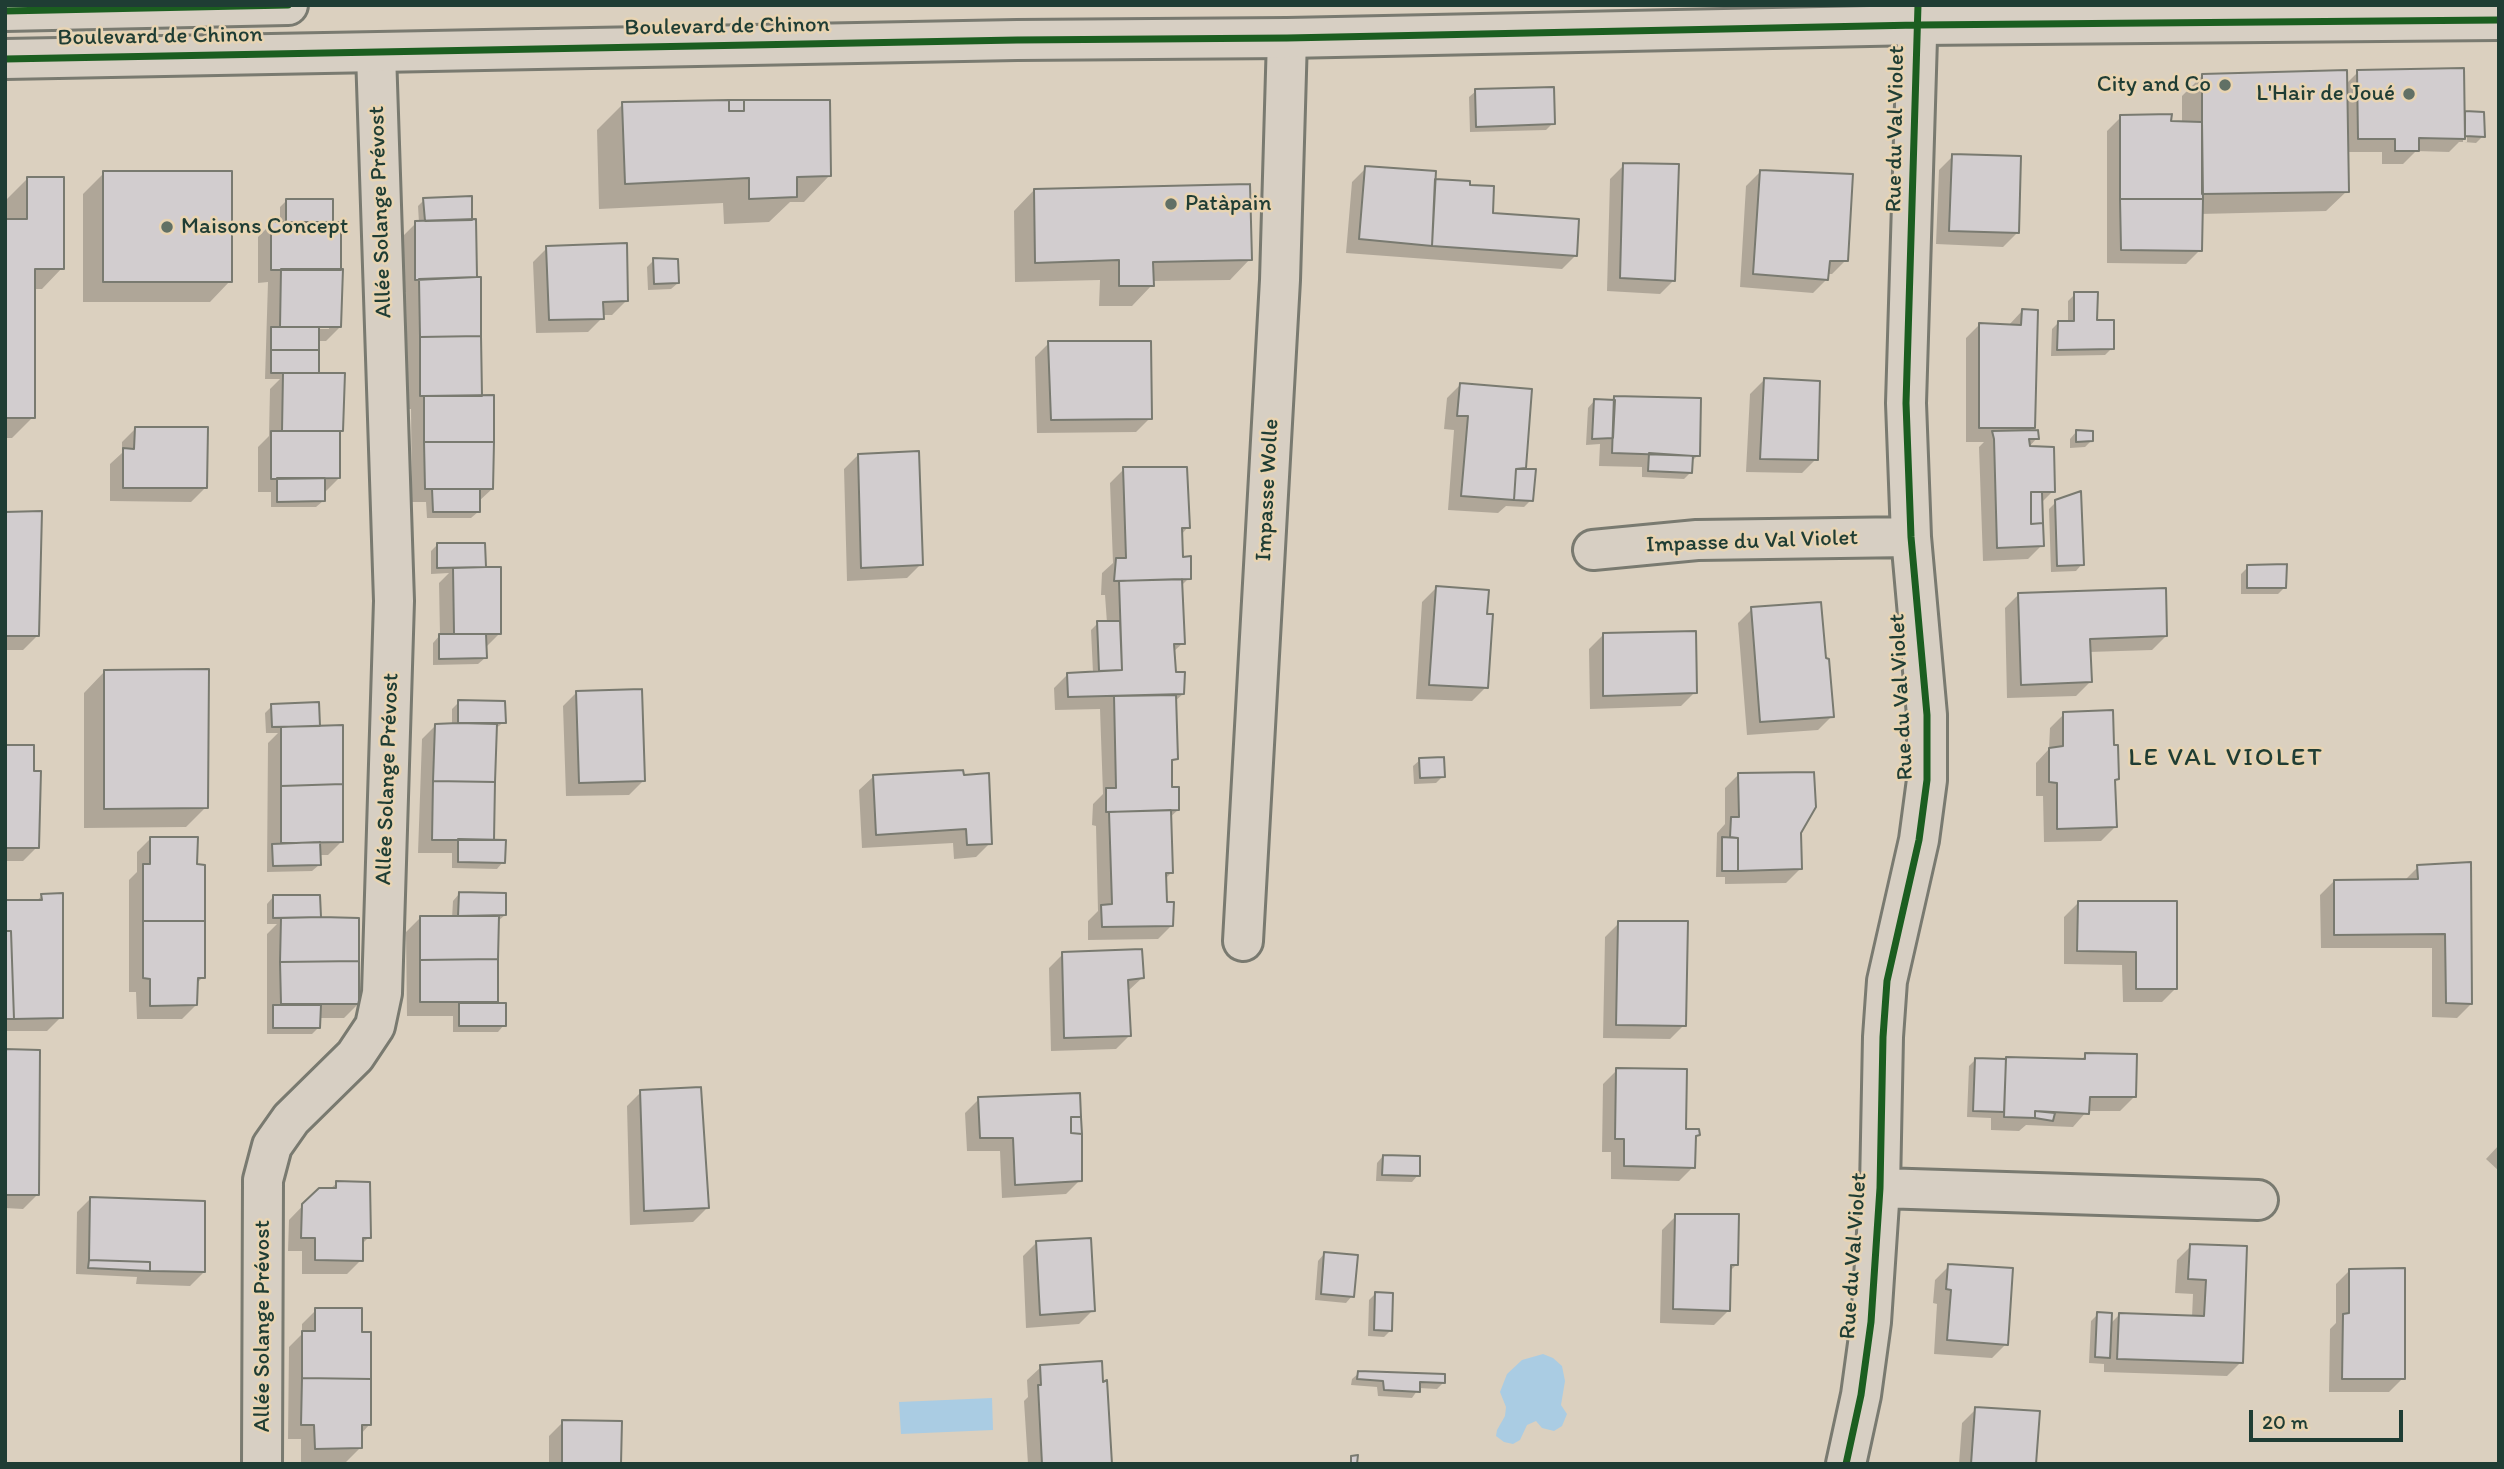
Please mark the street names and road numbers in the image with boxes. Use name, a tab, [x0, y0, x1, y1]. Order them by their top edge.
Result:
street label: Boulevard de Chinon	[624, 11, 830, 43]
street label: Boulevard de Chinon	[57, 21, 263, 53]
street label: Rue du Val Violet	[1881, 45, 1911, 213]
street label: Allée Solange Prévost	[364, 105, 398, 319]
street label: Impasse Wolle	[1250, 418, 1286, 562]
street label: Impasse du Val Violet	[1646, 525, 1858, 559]
street label: Rue du Val Violet	[1884, 613, 1920, 781]
street label: Allée Solange Prévost	[371, 672, 405, 886]
street label: Rue du Val Violet	[1834, 1172, 1874, 1340]
street label: Allée Solange Prévost	[249, 1220, 277, 1432]

